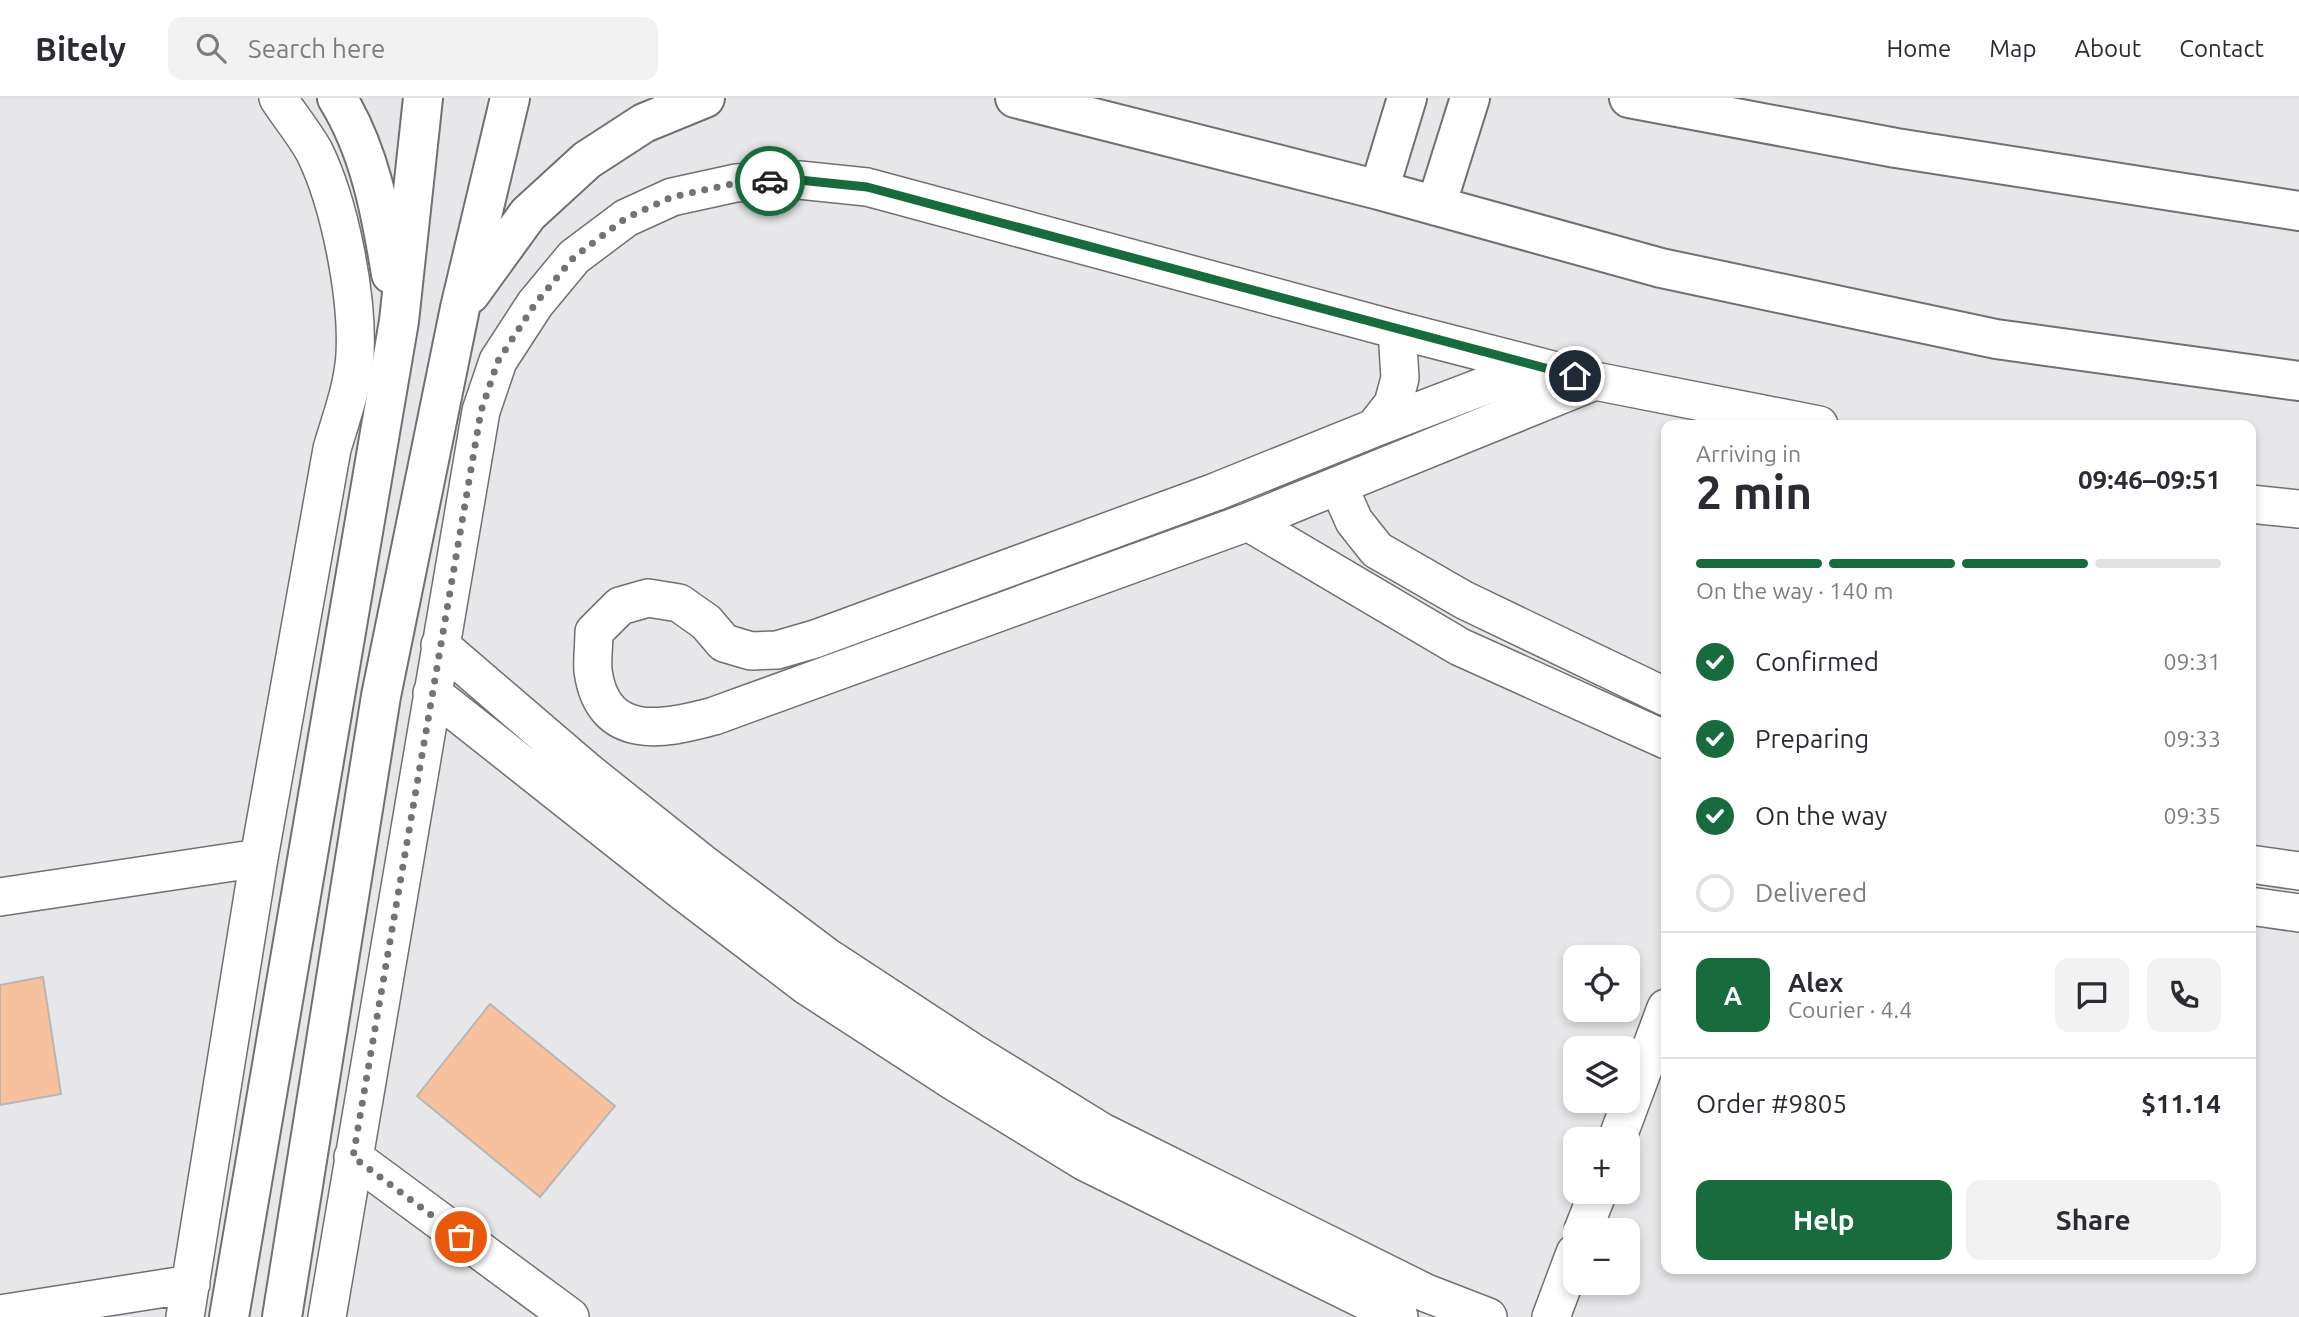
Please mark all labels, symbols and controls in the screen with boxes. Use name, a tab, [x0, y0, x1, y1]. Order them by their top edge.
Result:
search box	[168, 17, 658, 80]
icon: search	[192, 29, 230, 67]
text: Bitely	[35, 30, 126, 67]
text: Search here	[248, 34, 385, 63]
text: Home	[1886, 35, 1951, 62]
text: Map	[1989, 35, 2036, 62]
text: About	[2074, 35, 2141, 62]
text: Contact	[2179, 35, 2264, 62]
courier	[735, 146, 805, 216]
icon: car	[751, 162, 789, 200]
pin	[1545, 346, 1605, 406]
icon: home	[1556, 357, 1594, 395]
text: Arriving in	[1696, 441, 1801, 466]
text: 09:46–09:51	[2078, 465, 2221, 494]
text: 2 min	[1696, 466, 1812, 518]
text: On the way · 140 m	[1696, 578, 1893, 603]
icon: check	[1696, 643, 1734, 681]
text: Confirmed	[1755, 647, 1879, 676]
text: 09:31	[2163, 649, 2221, 674]
icon: check	[1696, 720, 1734, 758]
text: Preparing	[1755, 724, 1869, 753]
text: 09:33	[2163, 726, 2221, 751]
icon: check	[1696, 797, 1734, 835]
text: On the way	[1755, 801, 1887, 830]
text: 09:35	[2163, 803, 2221, 828]
text: Delivered	[1755, 878, 1867, 907]
map controls	[1563, 945, 1640, 1295]
button: locate	[1563, 945, 1640, 1022]
button: chat	[2055, 958, 2129, 1032]
button: phone	[2147, 958, 2221, 1032]
text: Alex	[1788, 968, 1843, 997]
text: A	[1724, 981, 1742, 1010]
text: Courier · 4.4	[1788, 997, 1912, 1022]
button: layers	[1563, 1036, 1640, 1113]
text: Order #9805	[1696, 1089, 1847, 1118]
text: $11.14	[2141, 1089, 2221, 1118]
button: +	[1563, 1127, 1640, 1204]
button: Help	[1696, 1180, 1952, 1260]
button: Share	[1966, 1180, 2221, 1260]
pin	[431, 1207, 491, 1267]
icon: bag	[442, 1218, 480, 1256]
button: −	[1563, 1218, 1640, 1295]

